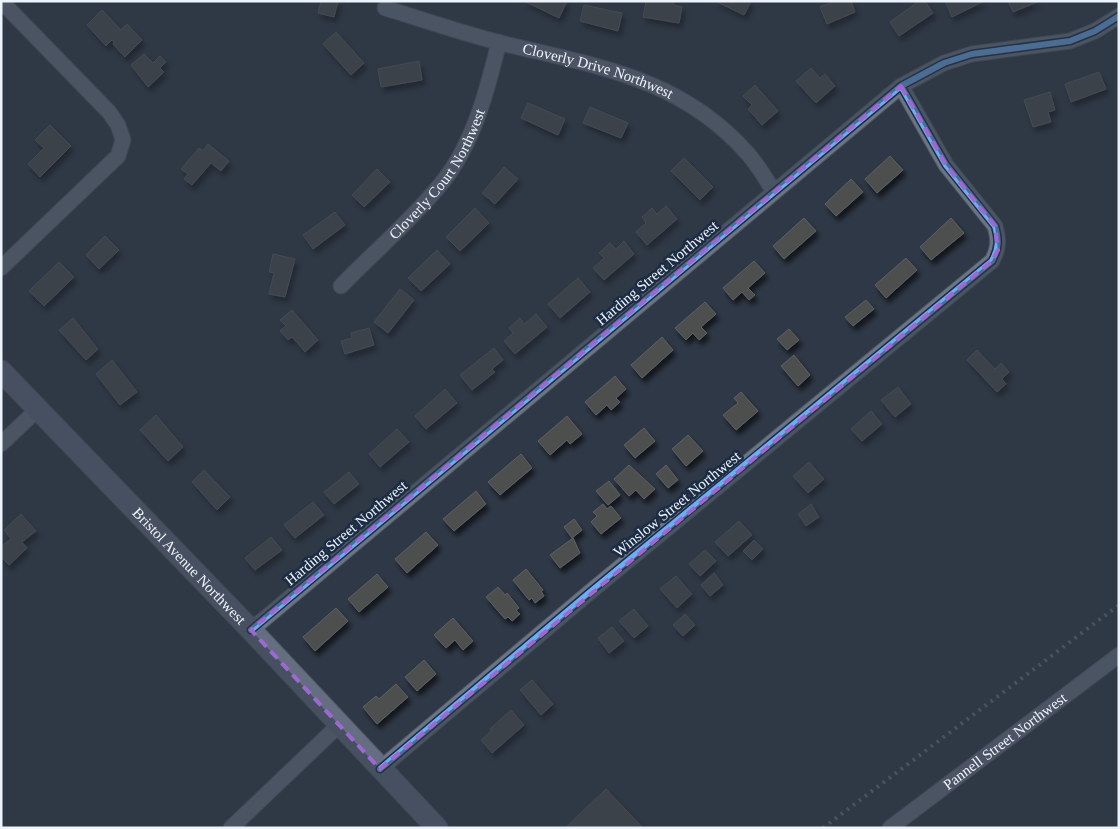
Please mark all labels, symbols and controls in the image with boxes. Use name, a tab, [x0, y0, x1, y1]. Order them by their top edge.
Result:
street label: Cloverly Drive Northwest	[521, 40, 676, 102]
street label: Cloverly Court Northwest	[386, 106, 488, 242]
street label: Harding Street Northwest	[593, 217, 722, 329]
street label: Winslow Street Northwest	[610, 447, 744, 560]
street label: Harding Street Northwest	[282, 477, 411, 589]
street label: Bristol Avenue Northwest	[129, 504, 250, 628]
street label: Pannell Street Northwest	[940, 689, 1070, 793]

